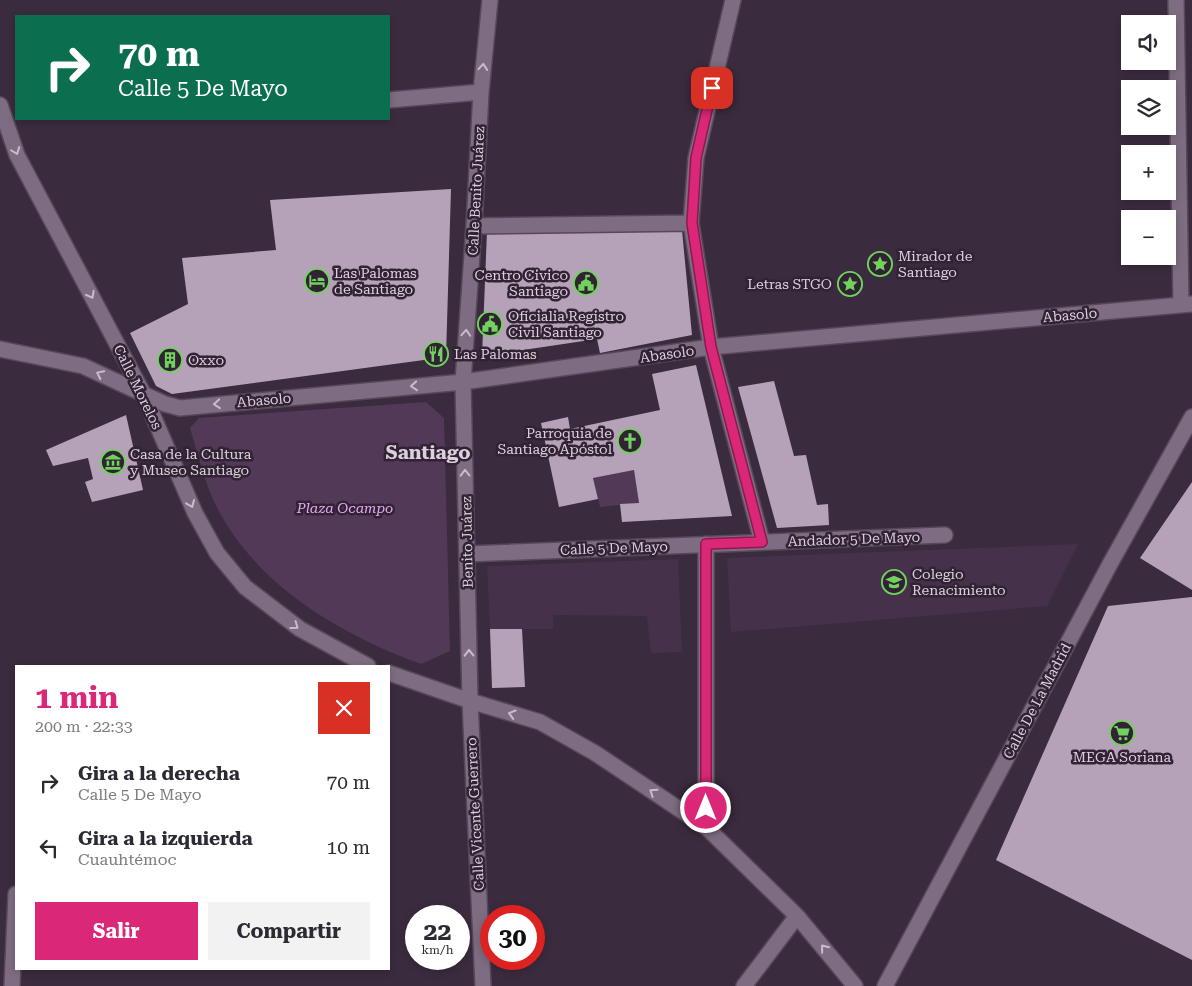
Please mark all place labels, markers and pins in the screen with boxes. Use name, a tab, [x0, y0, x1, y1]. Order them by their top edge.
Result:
pin	[691, 67, 733, 109]
place label: Mirador de Santiago	[898, 248, 973, 280]
place icon: Mirador de Santiago	[867, 251, 893, 277]
place label: Las Palomas de Santiago	[334, 265, 417, 297]
place label: Centro Civico Santiago	[475, 267, 568, 299]
hotel icon: Las Palomas de Santiago	[304, 268, 330, 294]
public building icon: Centro Civico Santiago	[573, 270, 599, 296]
place icon: Letras STGO	[837, 271, 863, 297]
place label: Letras STGO	[747, 276, 832, 292]
place label: Oficialia Registro Civil Santiago	[508, 308, 624, 340]
public building icon: Oficialia Registro Civil Santiago	[477, 311, 503, 337]
restaurant icon: Las Palomas	[423, 341, 449, 367]
place label: Las Palomas	[454, 346, 537, 362]
building icon: Oxxo	[157, 347, 183, 373]
place label: Oxxo	[188, 352, 224, 368]
place label: Parroquia de Santiago Apóstol	[497, 425, 613, 457]
church icon: Parroquia de Santiago Apóstol	[617, 428, 643, 454]
place label: Casa de la Cultura y Museo Santiago	[130, 446, 252, 478]
museum icon: Casa de la Cultura y Museo Santiago	[100, 449, 126, 475]
place label: Colegio Renacimiento	[912, 566, 1006, 598]
school or university icon: Colegio Renacimiento	[881, 569, 907, 595]
supermarket icon: MEGA Soriana	[1109, 720, 1135, 746]
place label: MEGA Soriana	[1073, 749, 1172, 765]

